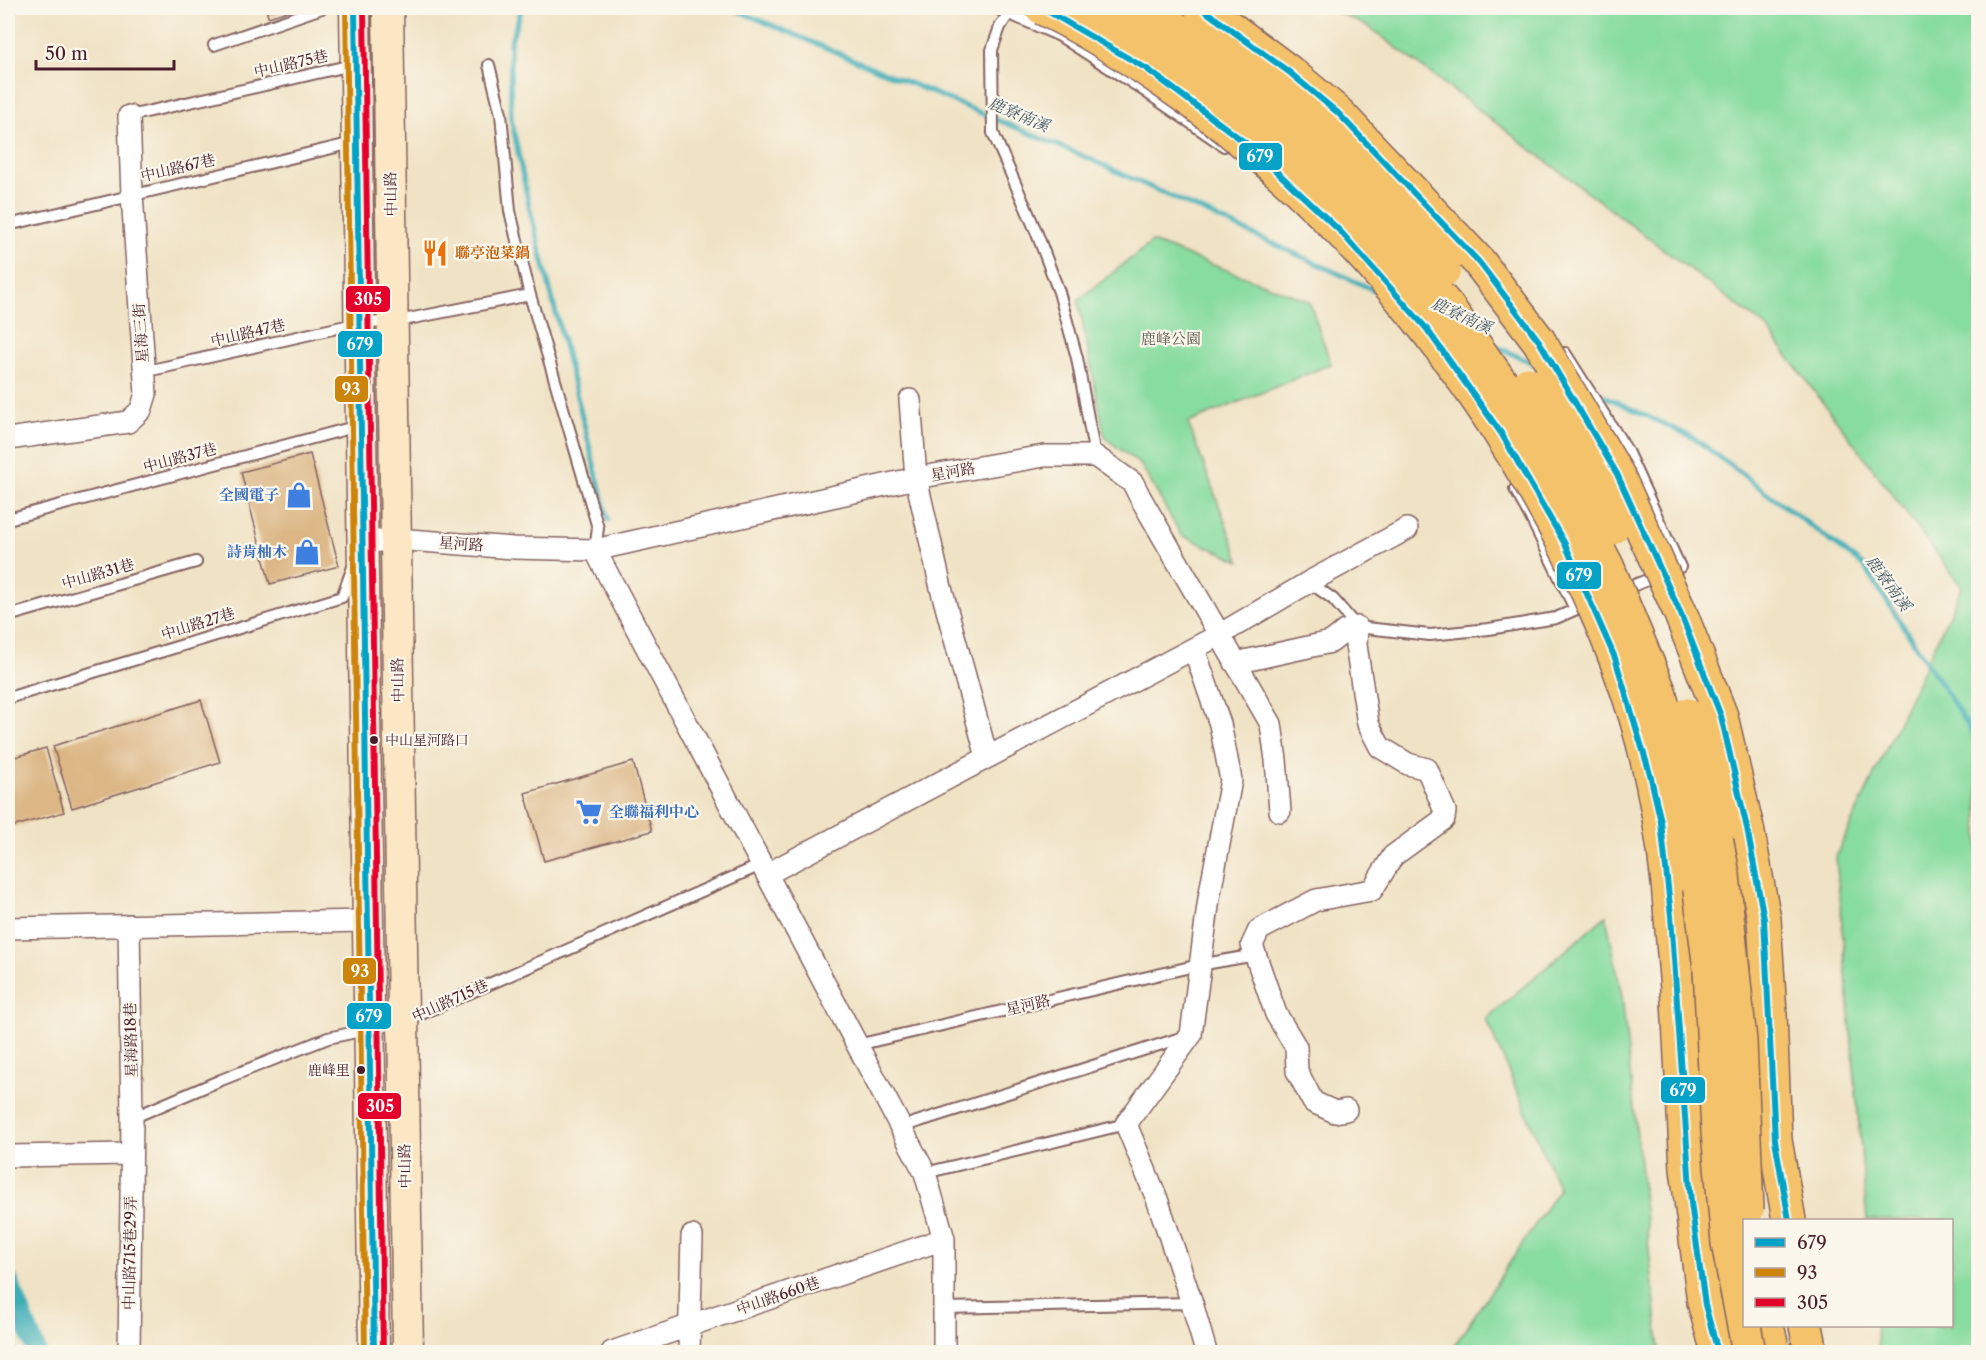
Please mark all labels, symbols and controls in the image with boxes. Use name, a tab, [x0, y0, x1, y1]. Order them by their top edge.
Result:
scale bar	[36, 33, 174, 71]
text: 50 m	[45, 43, 88, 65]
street label: 中山路75巷	[252, 46, 330, 81]
water label: 鹿寮南溪	[986, 92, 1054, 136]
line badge: 679	[1238, 142, 1283, 171]
text: 679	[1246, 146, 1274, 166]
street label: 中山路67巷	[139, 150, 217, 185]
street label: 中山路	[381, 171, 400, 217]
restaurant icon: 聯亭泡菜鍋	[420, 238, 450, 268]
place label: 聯亭泡菜鍋	[455, 243, 530, 262]
line badge: 305	[345, 285, 391, 313]
text: 305	[354, 289, 382, 309]
water label: 鹿寮南溪	[1429, 292, 1497, 338]
street label: 星海三街	[129, 302, 152, 364]
street label: 中山路47巷	[209, 315, 287, 350]
park label: 鹿峰公園	[1141, 329, 1201, 348]
line badge: 679	[337, 330, 383, 358]
text: 679	[346, 334, 374, 354]
line badge: 93	[334, 375, 369, 403]
text: 93	[342, 379, 360, 399]
street label: 中山路37巷	[141, 439, 219, 476]
street label: 星河路	[929, 458, 977, 485]
shop icon: 全國電子	[284, 480, 314, 510]
place label: 全國電子	[219, 485, 279, 504]
street label: 星河路	[438, 532, 484, 555]
shop icon: 詩肯柚木	[292, 537, 322, 567]
place label: 詩肯柚木	[227, 542, 287, 561]
water label: 鹿寮南溪	[1862, 551, 1917, 616]
street label: 中山路31巷	[59, 554, 136, 593]
line badge: 679	[1556, 561, 1602, 590]
text: 679	[1565, 565, 1593, 585]
street label: 中山路27巷	[159, 603, 237, 644]
street label: 中山路	[388, 657, 407, 703]
place label: 中山星河路口	[385, 731, 469, 749]
marker: 中山星河路口	[368, 734, 380, 746]
supermarket icon: 全聯福利中心	[574, 797, 604, 827]
place label: 全聯福利中心	[609, 802, 699, 821]
line badge: 93	[342, 957, 377, 985]
text: 93	[351, 961, 369, 981]
street label: 中山路715巷	[409, 975, 491, 1026]
street label: 星河路	[1004, 990, 1052, 1019]
street label: 星海路18巷	[120, 1002, 141, 1078]
line badge: 679	[346, 1002, 392, 1030]
text: 679	[355, 1006, 383, 1026]
place label: 鹿峰里	[308, 1061, 350, 1079]
marker: 鹿峰里	[355, 1064, 367, 1076]
line badge: 679	[1660, 1076, 1706, 1104]
text: 679	[1669, 1080, 1697, 1100]
line badge: 305	[357, 1092, 402, 1120]
text: 305	[366, 1096, 394, 1116]
street label: 中山路	[395, 1143, 414, 1189]
street label: 中山路715巷29弄	[119, 1196, 140, 1310]
legend	[1743, 1219, 1953, 1327]
text: 679	[1797, 1232, 1827, 1254]
text: 93	[1797, 1262, 1817, 1284]
street label: 中山路660巷	[734, 1272, 822, 1319]
text: 305	[1797, 1292, 1828, 1314]

